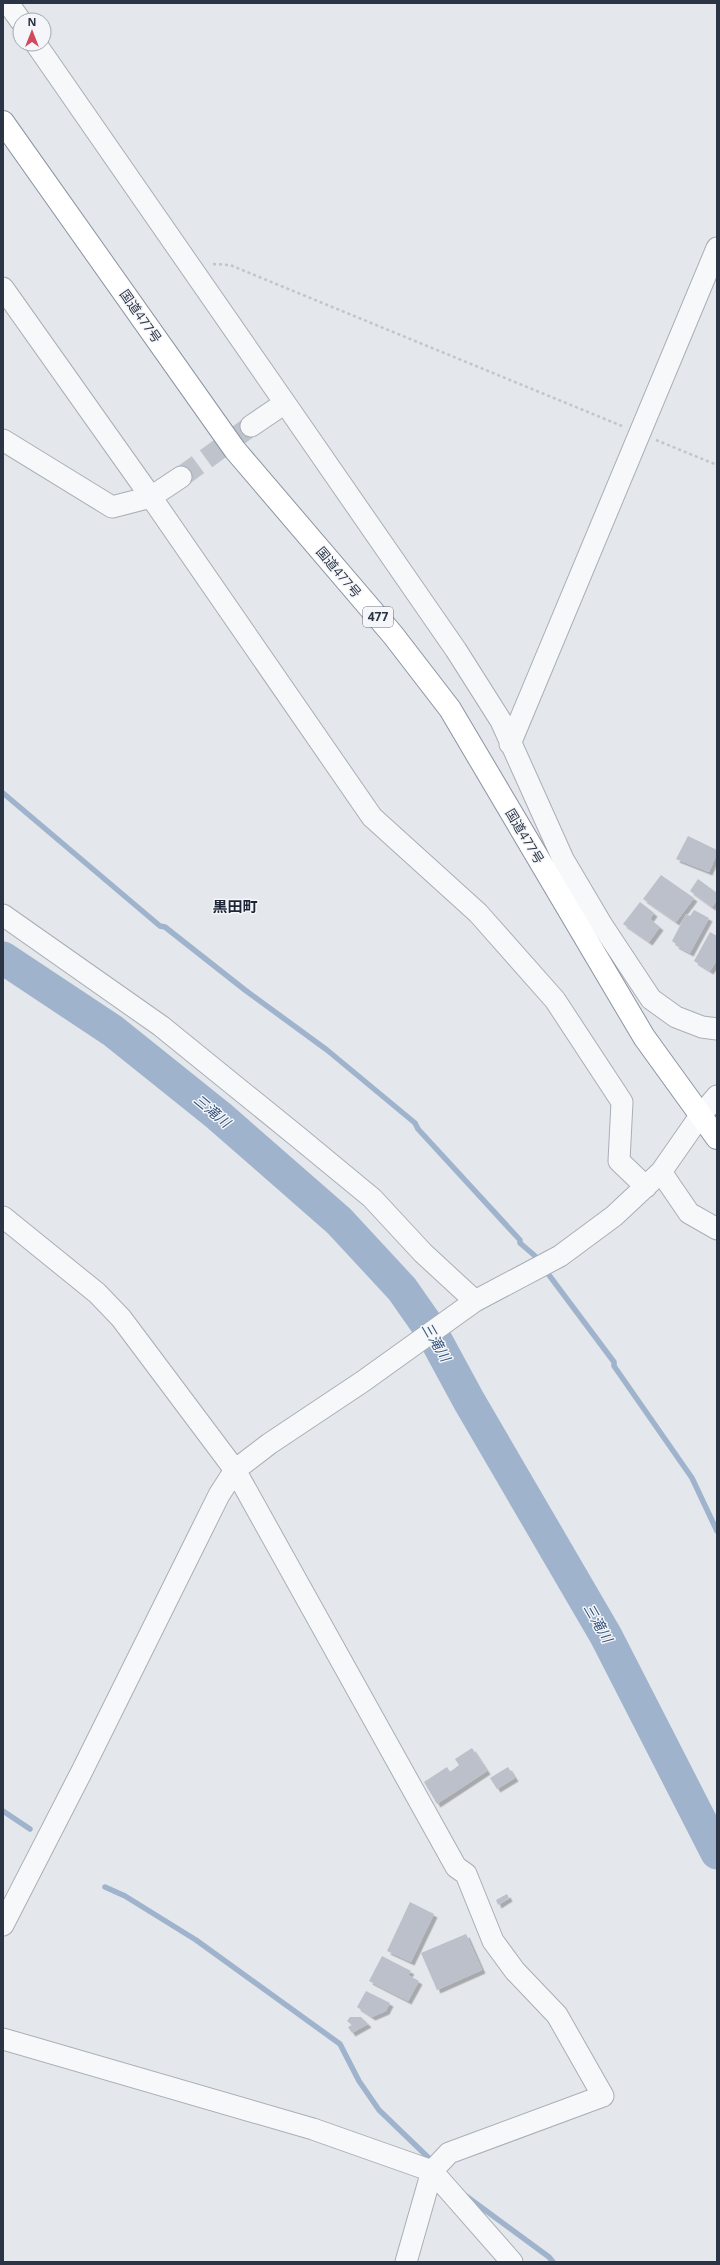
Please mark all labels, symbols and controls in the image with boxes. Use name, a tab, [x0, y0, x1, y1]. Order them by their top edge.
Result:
north arrow	[12, 12, 52, 52]
text: N	[28, 14, 36, 29]
street label: 国道477号	[116, 286, 166, 346]
street label: 国道477号	[312, 543, 366, 601]
road number: 477	[363, 607, 393, 627]
street label: 国道477号	[501, 805, 549, 867]
district label: 黒田町	[212, 896, 258, 916]
water label: 三滝川	[190, 1090, 236, 1133]
water label: 三滝川	[418, 1319, 456, 1366]
water label: 三滝川	[580, 1600, 618, 1647]

